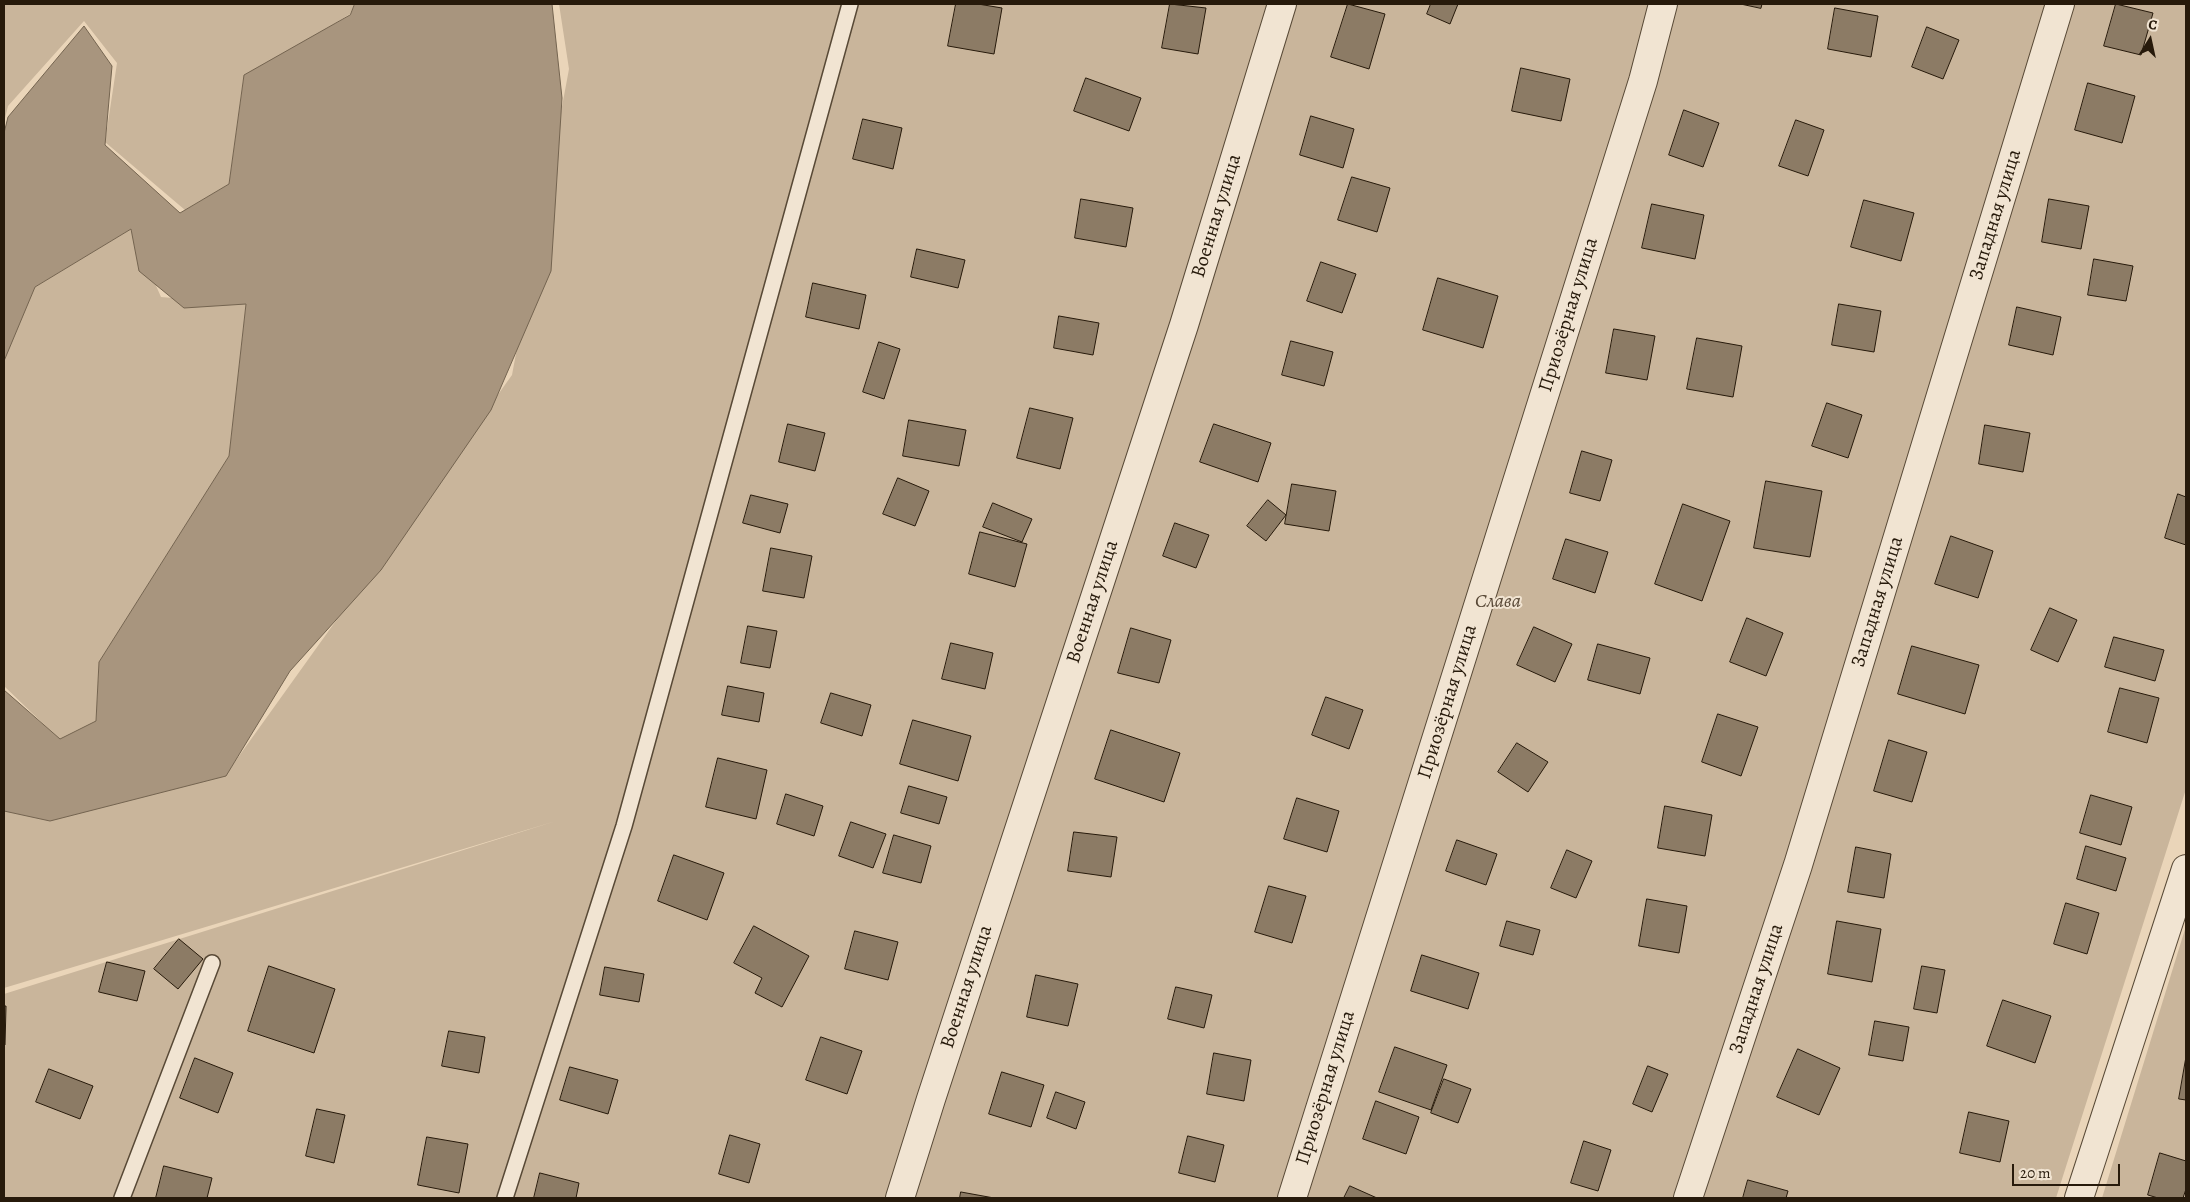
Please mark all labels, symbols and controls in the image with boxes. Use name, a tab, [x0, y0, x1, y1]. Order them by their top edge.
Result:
north arrow	[2125, 15, 2175, 65]
text: С	[2147, 15, 2159, 35]
street label: Западная улица	[1965, 147, 2027, 283]
street label: Военная улица	[1187, 151, 1247, 281]
street label: Приозёрная улица	[1534, 235, 1604, 395]
street label: Западная улица	[1847, 534, 1909, 670]
street label: Военная улица	[1062, 537, 1124, 667]
park label: Слава	[1475, 590, 1521, 614]
street label: Приозёрная улица	[1413, 622, 1483, 782]
street label: Западная улица	[1725, 921, 1789, 1057]
street label: Военная улица	[936, 922, 998, 1052]
street label: Приозёрная улица	[1291, 1008, 1361, 1168]
scale bar	[2015, 1154, 2122, 1186]
text: 20 m	[2020, 1163, 2051, 1183]

